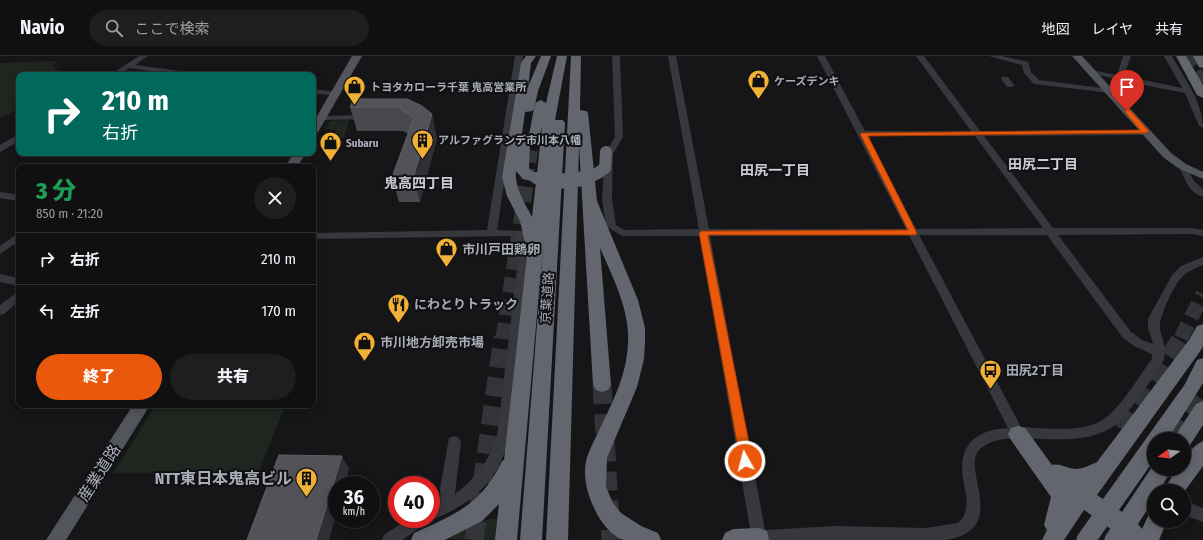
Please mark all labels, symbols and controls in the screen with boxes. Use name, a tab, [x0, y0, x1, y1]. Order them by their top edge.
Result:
search box	[89, 10, 369, 46]
text: Navio	[20, 16, 65, 39]
icon: search	[103, 17, 125, 39]
text: ここで検索	[135, 20, 210, 38]
text: 地図	[1041, 21, 1069, 38]
text: レイヤ	[1091, 21, 1133, 38]
text: 共有	[1155, 21, 1183, 38]
shop icon: ケーズデンキ	[746, 68, 772, 101]
pin	[1110, 70, 1144, 111]
shop icon: トヨタカローラ千葉 鬼高営業所	[342, 74, 368, 107]
place label: ケーズデンキ	[774, 75, 839, 88]
icon: arrive	[1116, 76, 1138, 98]
place label: トヨタカローラ千葉 鬼高営業所	[370, 81, 526, 94]
text: 210 m	[102, 84, 169, 117]
icon: right	[36, 88, 88, 140]
text: 右折	[102, 122, 138, 144]
building icon: アルファグランデ市川本八幡	[409, 127, 435, 160]
shop icon: Subaru	[317, 130, 343, 163]
place label: アルファグランデ市川本八幡	[438, 134, 581, 147]
place label: Subaru	[346, 137, 379, 150]
district label: 田尻二丁目	[1008, 156, 1078, 173]
district label: 田尻一丁目	[740, 162, 810, 179]
district label: 鬼高四丁目	[384, 175, 454, 192]
text: 3 分	[36, 177, 76, 205]
button: close	[254, 177, 296, 219]
text: 850 m · 21:20	[36, 206, 103, 221]
shop icon: 市川戸田鶏卵	[434, 236, 460, 269]
place label: 市川戸田鶏卵	[462, 242, 540, 257]
icon: right	[36, 248, 58, 270]
text: 210 m	[261, 250, 296, 268]
text: 右折	[70, 251, 100, 269]
street label: 京葉道路	[538, 272, 556, 324]
restaurant icon: にわとりトラック	[386, 291, 412, 324]
place label: にわとりトラック	[414, 297, 518, 312]
icon: left	[36, 300, 58, 322]
text: 170 m	[261, 302, 296, 320]
text: 左折	[70, 303, 100, 321]
shop icon: 市川地方卸売市場	[351, 329, 377, 362]
place label: 市川地方卸売市場	[380, 335, 484, 350]
button: 終了	[36, 354, 162, 400]
button: 共有	[170, 354, 296, 400]
bus stop icon: 田尻2丁目	[978, 357, 1004, 390]
place label: 田尻2丁目	[1006, 363, 1064, 378]
north arrow	[1147, 432, 1191, 476]
map controls	[1147, 432, 1191, 528]
position arrow	[724, 440, 766, 482]
street label: 産業道路	[74, 441, 124, 505]
building icon: NTT東日本鬼高ビル	[294, 465, 320, 498]
place label: NTT東日本鬼高ビル	[155, 469, 292, 488]
speed limit sign: 40	[388, 476, 440, 528]
button: search	[1147, 484, 1191, 528]
text: 36	[344, 485, 364, 509]
text: km/h	[343, 506, 365, 518]

